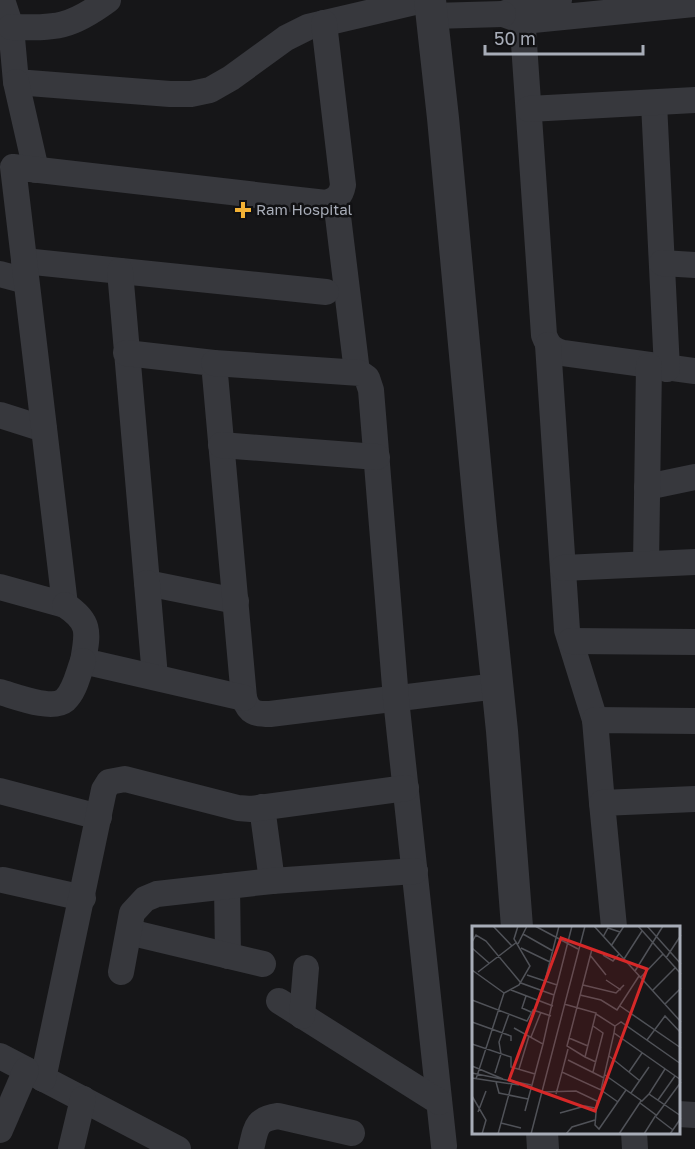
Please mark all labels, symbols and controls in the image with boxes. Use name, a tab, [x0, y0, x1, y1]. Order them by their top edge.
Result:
scale bar	[485, 18, 642, 56]
text: 50 m	[494, 27, 536, 49]
place label: Ram Hospital	[256, 200, 353, 218]
marker: Ram Hospital	[234, 201, 252, 219]
inset map	[472, 926, 680, 1134]

